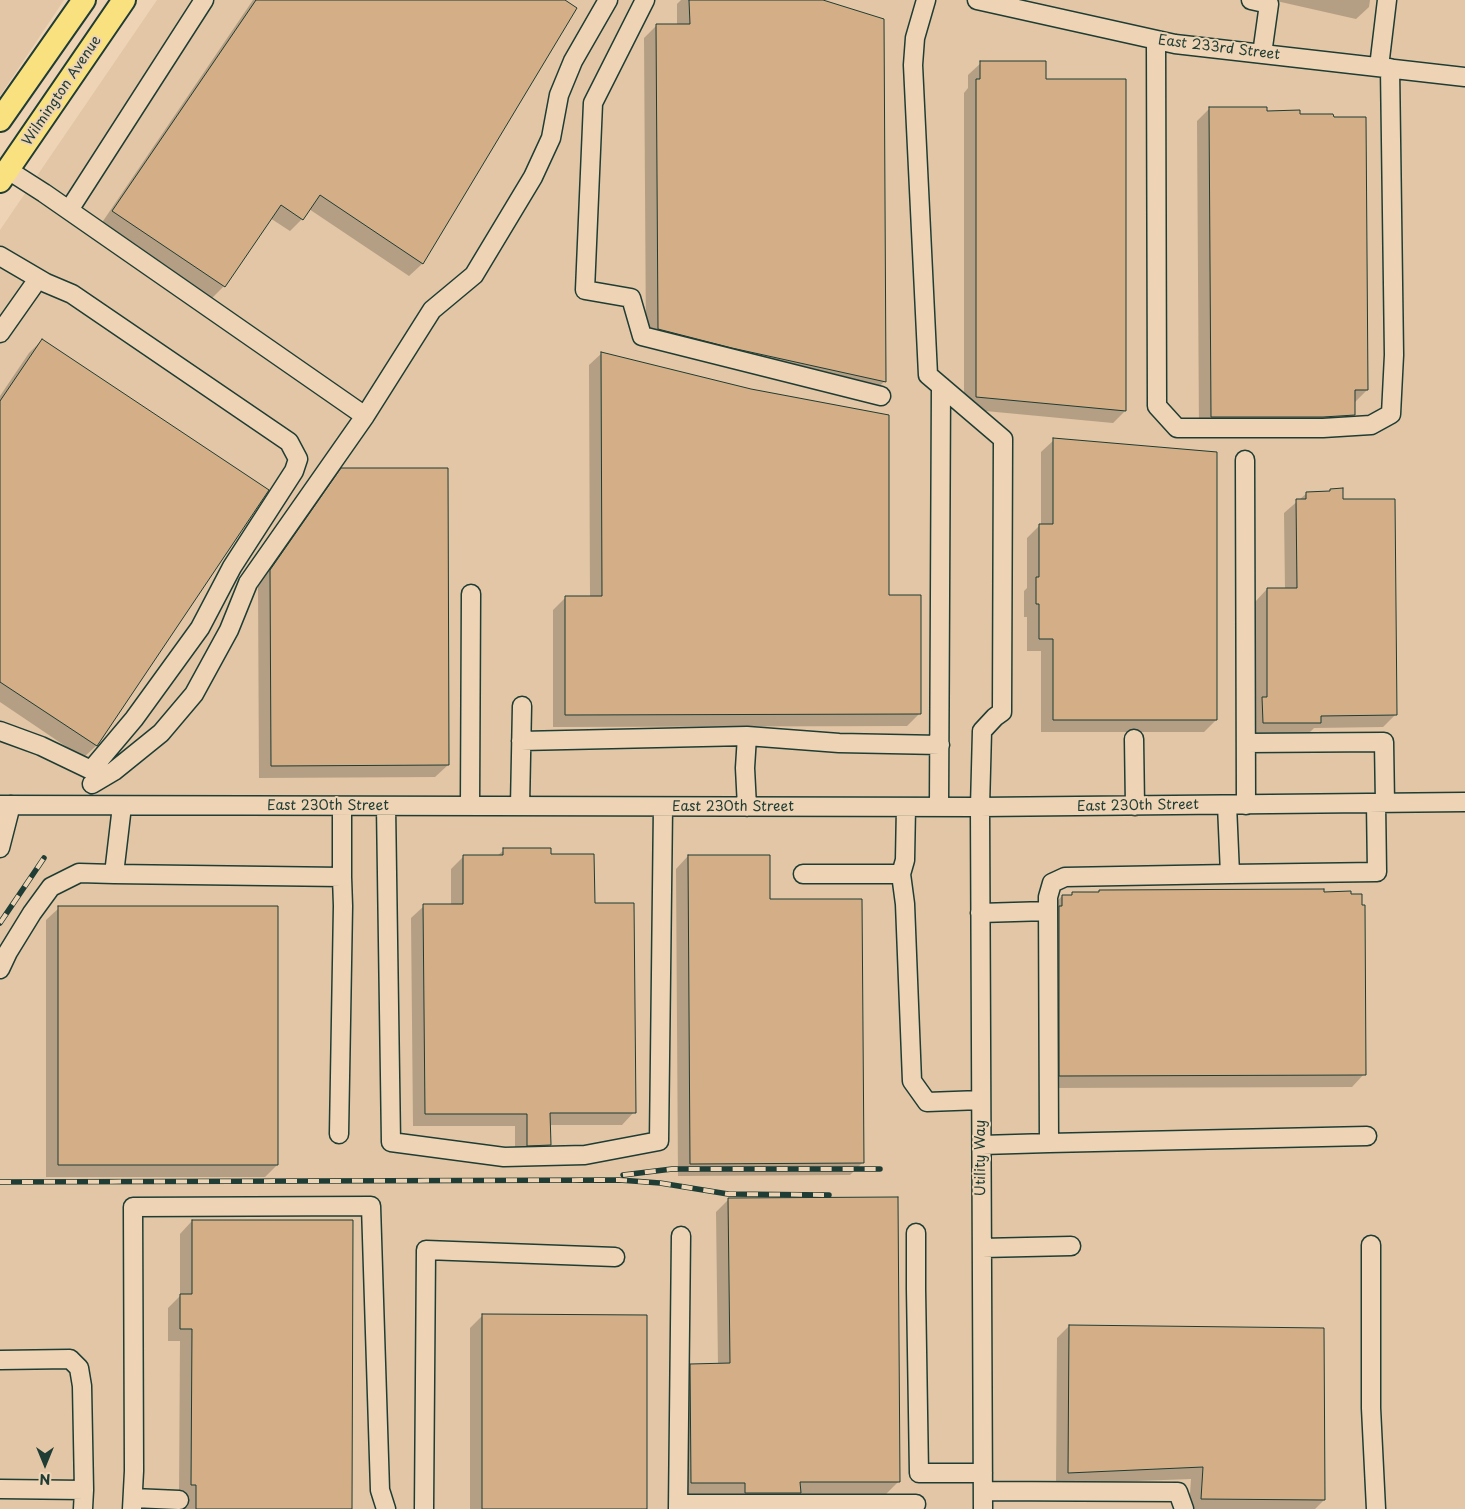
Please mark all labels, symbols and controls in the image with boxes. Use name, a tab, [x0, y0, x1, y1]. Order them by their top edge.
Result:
street label: East 233rd Street	[1157, 32, 1281, 64]
street label: Wilmington Avenue	[19, 33, 105, 149]
street label: East 230th Street	[1077, 797, 1199, 815]
street label: East 230th Street	[267, 798, 389, 814]
street label: East 230th Street	[672, 799, 794, 815]
street label: Utility Way	[973, 1120, 989, 1196]
north arrow	[20, 1439, 70, 1489]
text: N	[39, 1469, 51, 1490]

